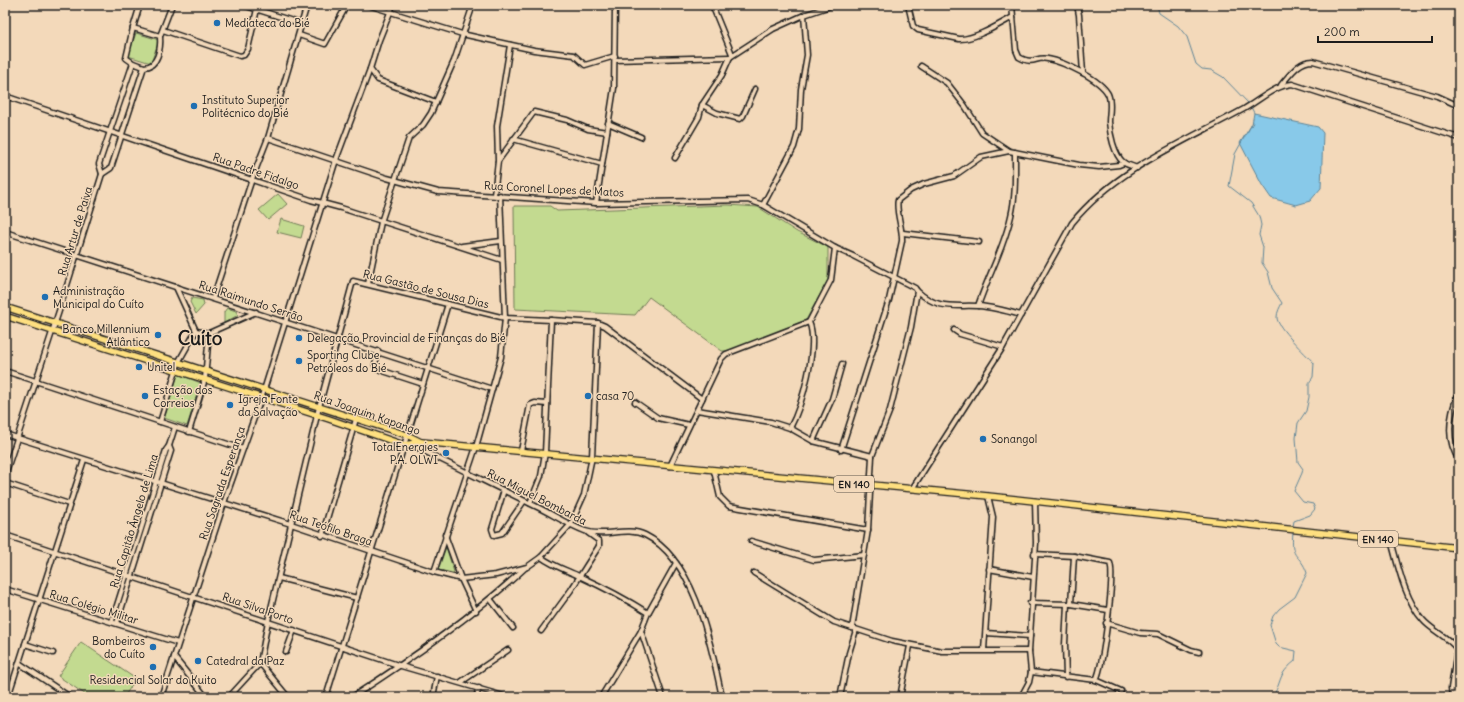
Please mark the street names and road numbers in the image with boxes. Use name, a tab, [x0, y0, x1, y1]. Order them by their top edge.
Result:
street label: Rua Padre Fidalgo	[211, 150, 301, 192]
street label: Rua Coronel Lopes de Matos	[484, 178, 624, 200]
street label: Rua Artur de Paiva	[55, 185, 95, 277]
street label: Rua Gastão de Sousa Dias	[362, 267, 490, 311]
street label: Rua Raimundo Serrão	[197, 278, 305, 324]
street label: Rua Joaquim Kapango	[312, 388, 422, 438]
street label: Rua Sagrada Esperança	[196, 424, 248, 542]
street label: Rua Capitão Ângelo de Lima	[106, 452, 161, 590]
street label: Rua Miguel Bombarda	[485, 466, 589, 528]
road number: EN 140	[834, 476, 874, 492]
street label: Rua Teófilo Braga	[288, 507, 374, 549]
road number: EN 140	[1358, 531, 1398, 547]
street label: Rua Colégio Militar	[48, 587, 141, 627]
street label: Rua Silva Porto	[221, 589, 295, 627]

